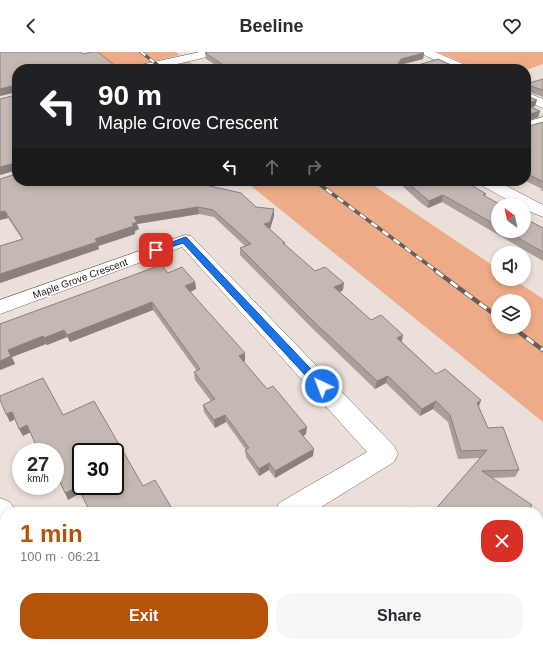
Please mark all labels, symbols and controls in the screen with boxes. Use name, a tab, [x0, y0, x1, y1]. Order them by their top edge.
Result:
icon: back	[20, 15, 42, 37]
icon: heart	[501, 15, 523, 37]
text: Beeline	[239, 16, 304, 36]
icon: left	[32, 80, 84, 132]
text: 90 m	[98, 80, 162, 111]
text: Maple Grove Crescent	[98, 113, 278, 133]
icon: left	[219, 156, 241, 178]
icon: ahead	[261, 156, 283, 178]
icon: right	[303, 156, 325, 178]
north arrow	[491, 198, 531, 238]
map controls	[491, 198, 531, 334]
pin	[139, 233, 173, 267]
icon: arrive	[145, 239, 167, 261]
button: sound	[491, 246, 531, 286]
street label: Maple Grove Crescent	[31, 256, 129, 301]
button: layers	[491, 294, 531, 334]
position arrow	[301, 365, 343, 407]
speed limit sign: 30	[72, 443, 124, 495]
text: 27	[27, 453, 49, 475]
text: km/h	[27, 473, 49, 484]
text: 1 min	[20, 520, 83, 547]
button: close	[481, 520, 523, 562]
text: 100 m · 06:21	[20, 549, 100, 564]
button: Exit	[20, 593, 268, 639]
button: Share	[276, 593, 523, 639]

